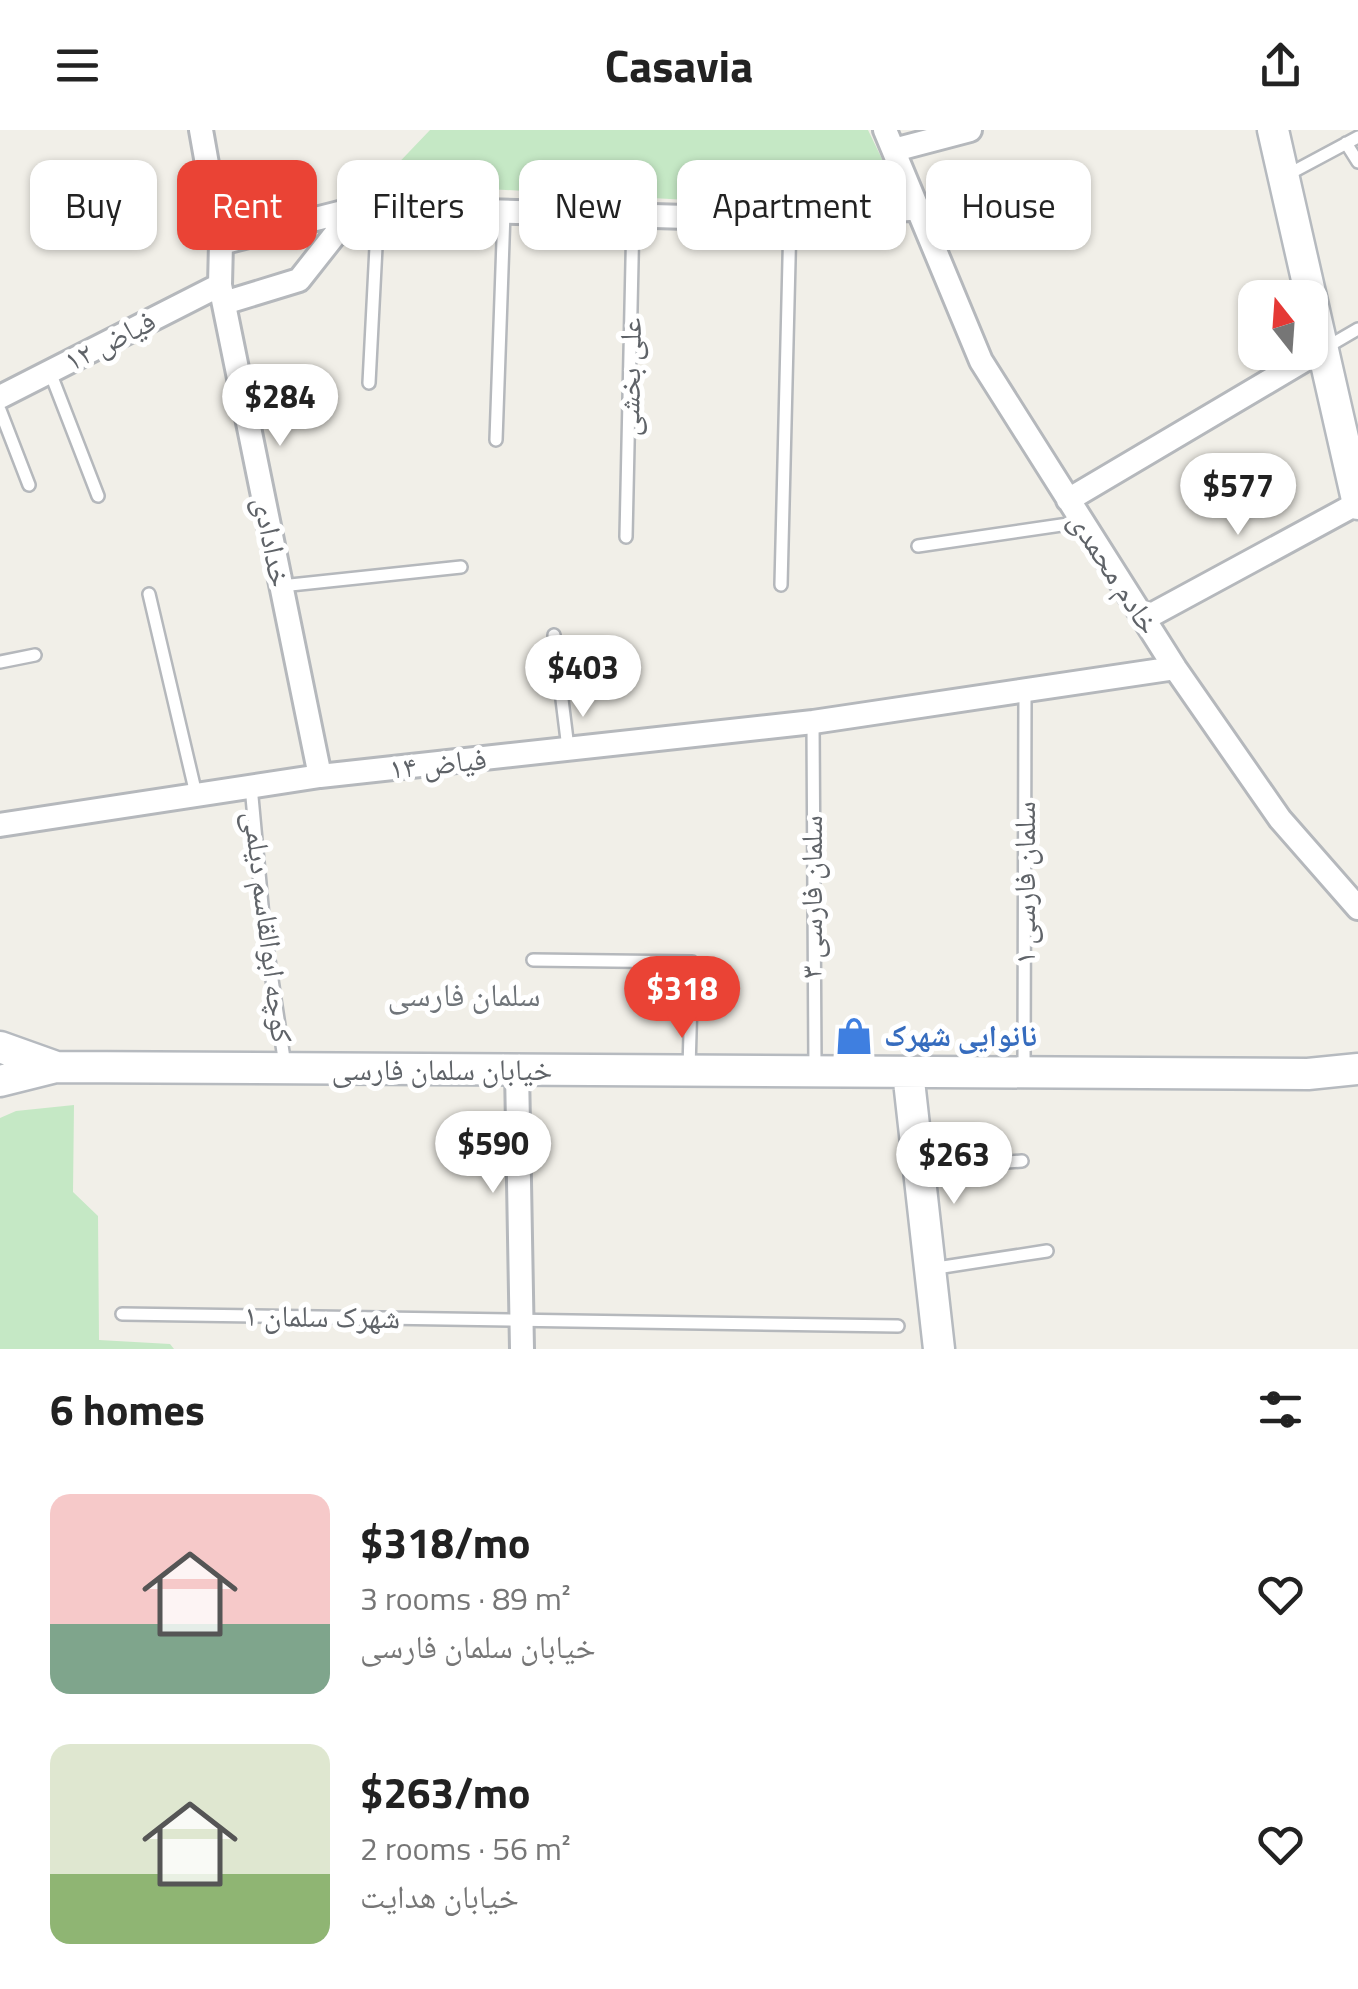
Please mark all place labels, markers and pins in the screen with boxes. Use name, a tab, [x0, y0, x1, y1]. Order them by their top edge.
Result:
pin: $284	[221, 364, 339, 449]
pin: $577	[1179, 453, 1297, 538]
pin: $403	[524, 635, 642, 720]
pin: $318	[623, 956, 741, 1041]
place label: نانوایی شهرک	[884, 1012, 1037, 1058]
shop icon: نانوایی شهرک	[833, 1015, 875, 1057]
pin: $590	[434, 1111, 552, 1196]
pin: $263	[895, 1122, 1013, 1207]

